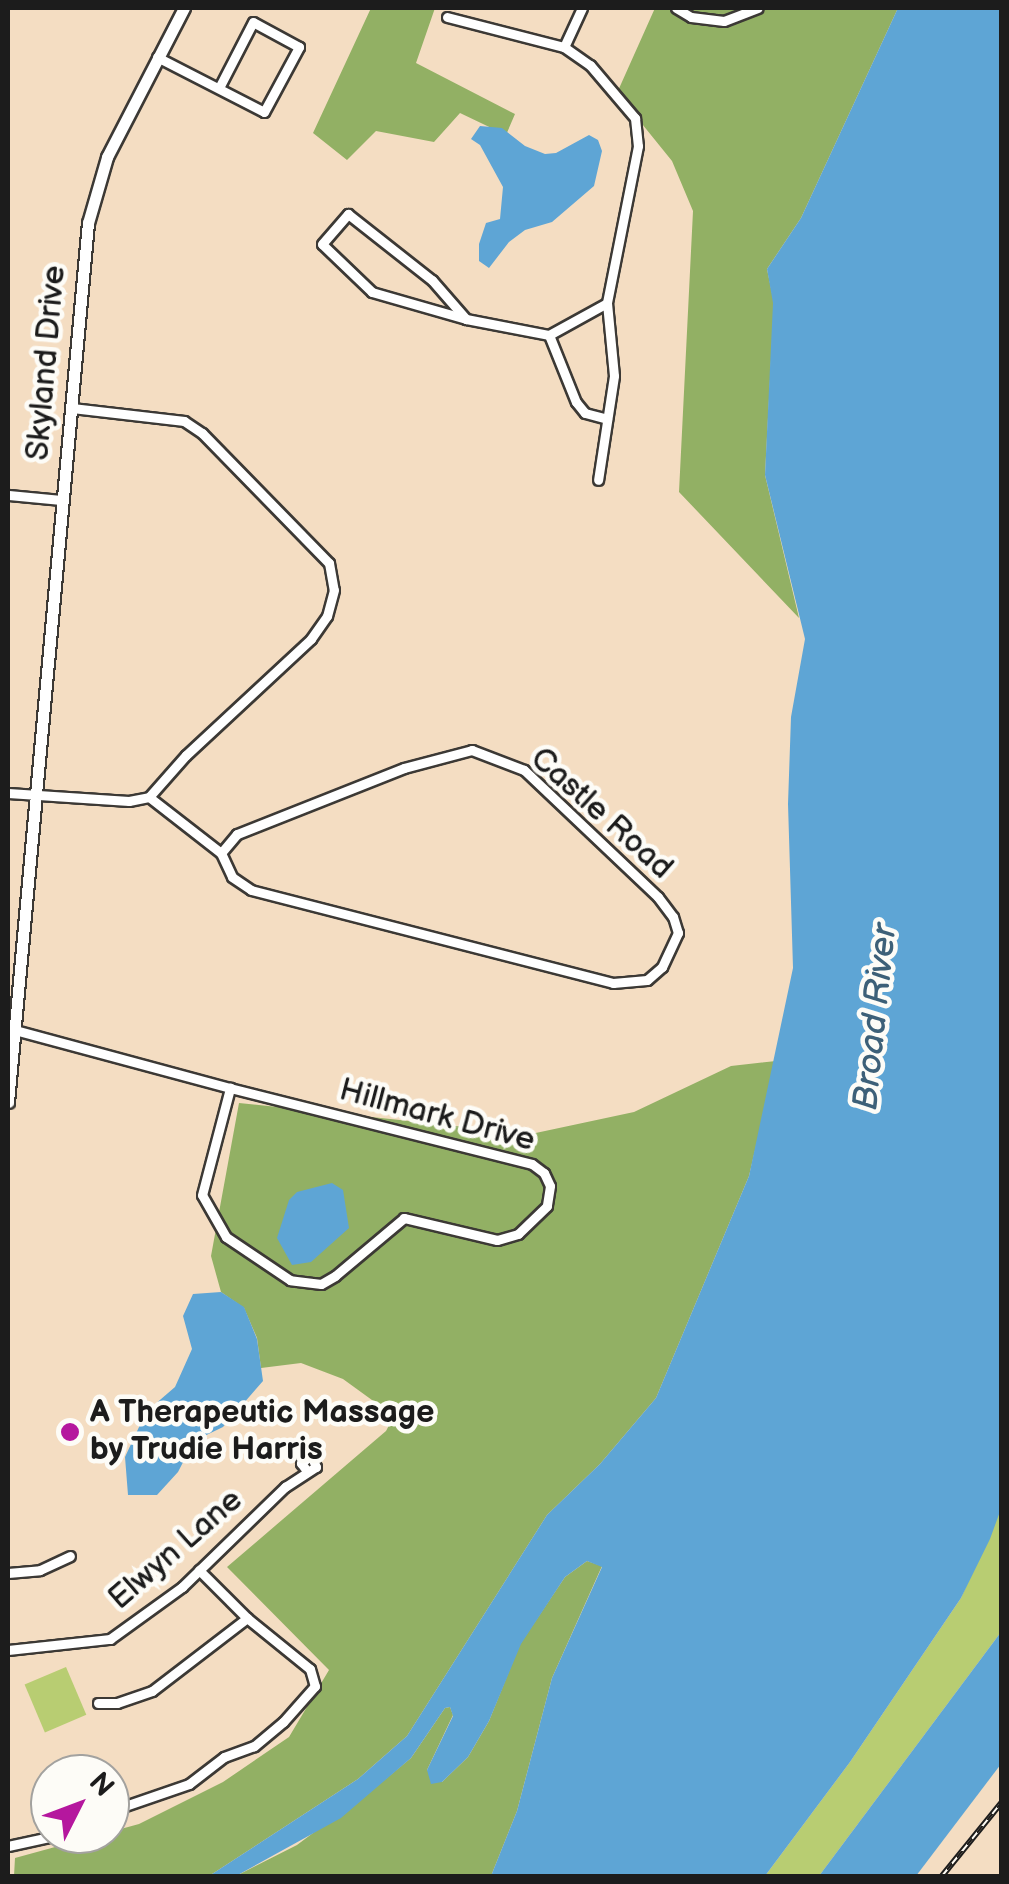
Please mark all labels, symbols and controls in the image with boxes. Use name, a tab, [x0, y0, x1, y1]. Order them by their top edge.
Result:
street label: Skyland Drive	[19, 264, 75, 462]
street label: Castle Road	[522, 740, 680, 888]
water label: Broad River	[845, 922, 907, 1112]
street label: Hillmark Drive	[335, 1071, 539, 1161]
place label: A Therapeutic Massage by Trudie Harris	[90, 1395, 434, 1470]
marker: A Therapeutic Massage by Trudie Harris	[59, 1421, 81, 1443]
street label: Elwyn Lane	[101, 1482, 251, 1618]
north arrow	[30, 1754, 130, 1854]
text: N	[82, 1766, 120, 1804]

